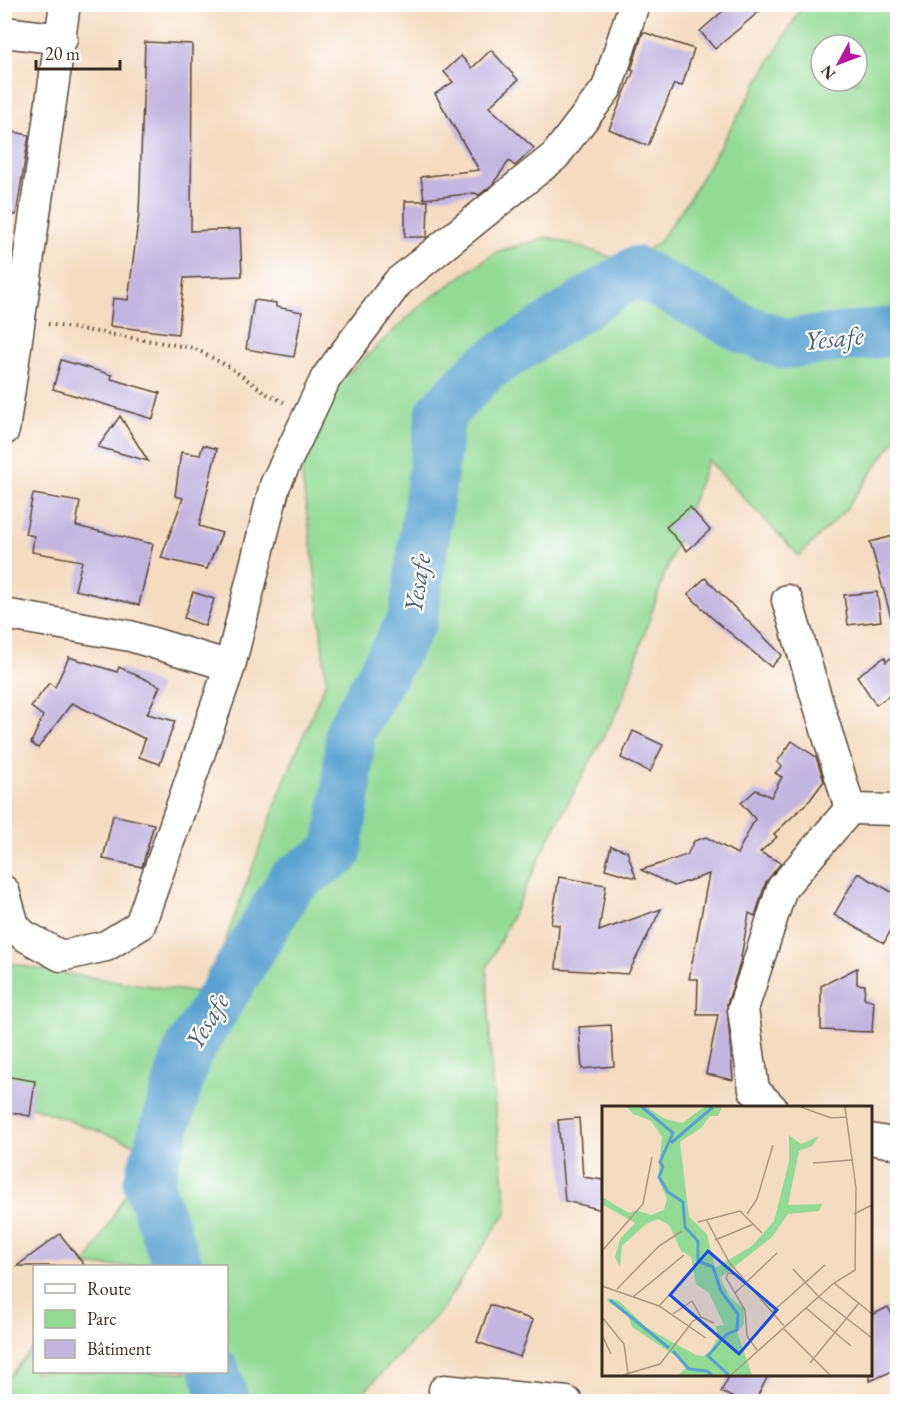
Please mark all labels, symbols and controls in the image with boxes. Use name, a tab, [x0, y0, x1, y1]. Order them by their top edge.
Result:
scale bar	[36, 33, 120, 71]
north arrow	[809, 33, 869, 93]
text: 20 m	[45, 42, 80, 65]
text: N	[816, 61, 840, 84]
water label: Yesafe	[803, 318, 866, 358]
water label: Yesafe	[396, 550, 439, 615]
water label: Yesafe	[177, 986, 237, 1055]
inset map	[602, 1106, 872, 1376]
legend	[33, 1265, 228, 1373]
text: Route	[87, 1277, 131, 1300]
text: Parc	[87, 1307, 117, 1330]
text: Bâtiment	[87, 1337, 151, 1360]

